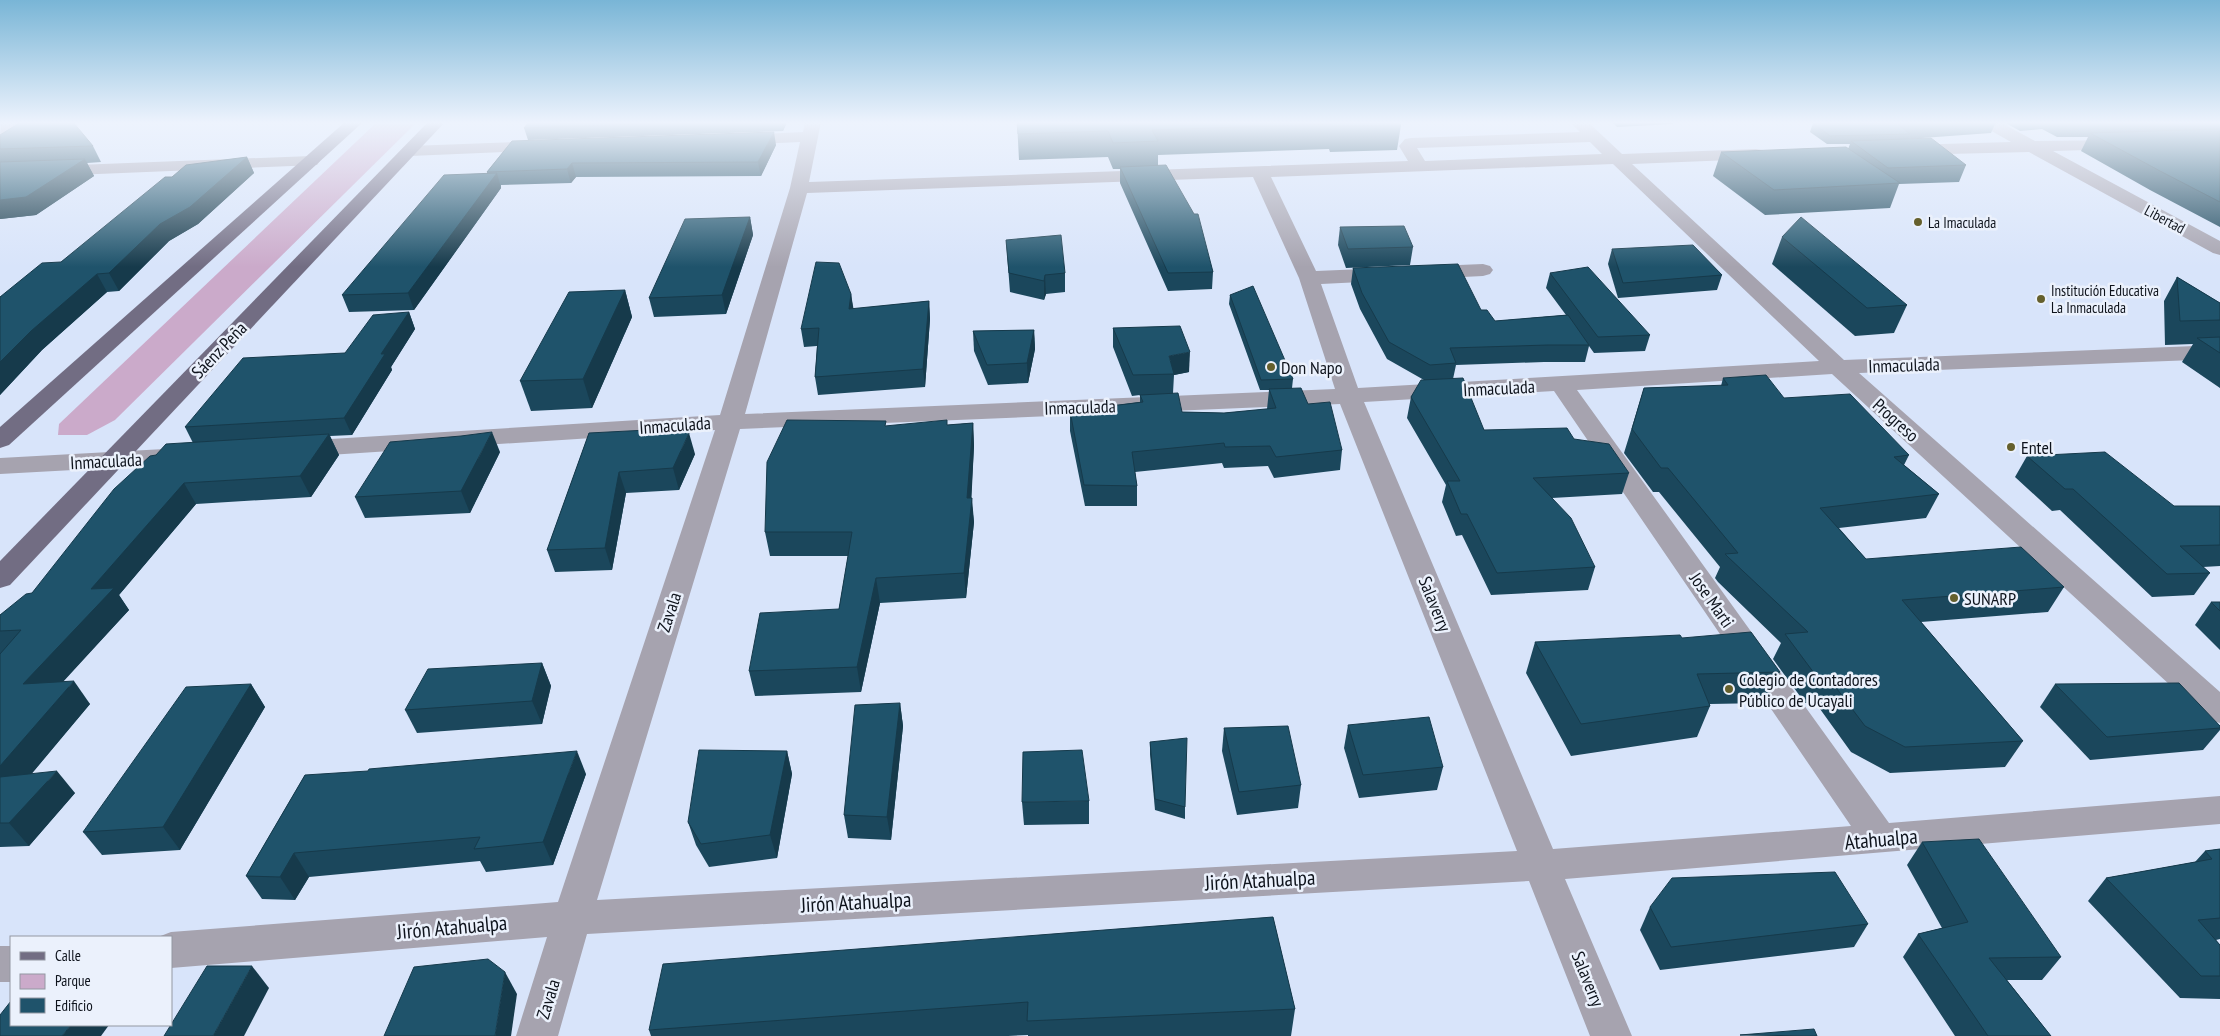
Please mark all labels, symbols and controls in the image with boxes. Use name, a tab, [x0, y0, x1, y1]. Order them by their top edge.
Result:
street label: Libertad	[2141, 200, 2189, 238]
place label: La Imaculada	[1928, 213, 1996, 232]
marker: La Imaculada	[1912, 216, 1924, 228]
place label: Institución Educativa La Inmaculada	[2051, 281, 2159, 317]
marker: Institución Educativa La Inmaculada	[2035, 293, 2047, 305]
street label: Sáenz Peña	[186, 317, 252, 383]
street label: Inmaculada	[1868, 352, 1940, 378]
place label: Don Napo	[1281, 356, 1343, 379]
marker: Don Napo	[1265, 361, 1277, 373]
street label: Inmaculada	[1463, 375, 1535, 401]
street label: Progreso	[1868, 393, 1924, 447]
street label: Inmaculada	[1044, 394, 1116, 420]
street label: Inmaculada	[638, 411, 712, 439]
place label: Entel	[2021, 436, 2054, 459]
marker: Entel	[2005, 441, 2017, 453]
street label: Inmaculada	[70, 448, 142, 474]
street label: Jose Marti	[1684, 567, 1739, 632]
street label: Salaverry	[1414, 573, 1456, 635]
place label: SUNARP	[1964, 587, 2016, 610]
street label: Zavala	[652, 589, 686, 635]
marker: SUNARP	[1948, 592, 1960, 604]
place label: Colegio de Contadores Público de Ucayali	[1739, 668, 1878, 712]
marker: Colegio de Contadores Público de Ucayali	[1723, 683, 1735, 695]
street label: Atahualpa	[1843, 822, 1919, 856]
street label: Jirón Atahualpa	[1203, 864, 1316, 896]
street label: Jirón Atahualpa	[799, 886, 912, 918]
street label: Jirón Atahualpa	[395, 909, 508, 945]
legend	[10, 936, 172, 1026]
text: Calle	[55, 946, 81, 965]
street label: Salaverry	[1567, 948, 1609, 1010]
text: Parque	[55, 971, 91, 990]
street label: Zavala	[531, 976, 565, 1022]
text: Edificio	[55, 996, 93, 1015]

